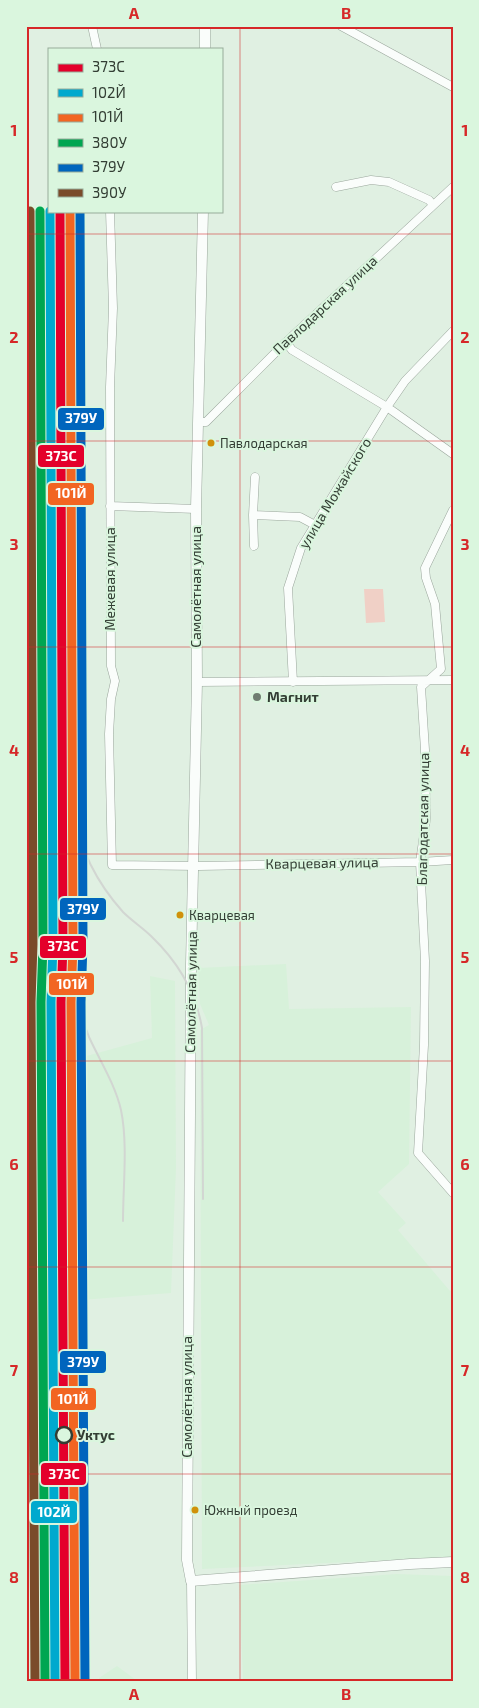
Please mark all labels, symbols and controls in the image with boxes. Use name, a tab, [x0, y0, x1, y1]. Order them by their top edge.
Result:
text: A	[129, 3, 140, 22]
text: B	[341, 3, 351, 22]
legend	[48, 48, 222, 212]
text: 373C	[92, 57, 125, 75]
text: 102Й	[92, 83, 126, 101]
text: 101Й	[92, 107, 123, 125]
text: 1	[11, 120, 17, 139]
text: 1	[462, 120, 468, 139]
text: 380У	[92, 133, 127, 151]
text: 379У	[92, 157, 126, 175]
text: 390У	[92, 183, 127, 201]
street label: Павлодарская улица	[269, 252, 380, 357]
text: 2	[9, 327, 19, 346]
text: 2	[460, 327, 470, 346]
line badge: 379У	[57, 407, 105, 431]
text: 379У	[65, 409, 98, 426]
street label: улица Можайского	[295, 434, 374, 551]
place label: Павлодарская	[220, 435, 308, 451]
marker: Павлодарская	[206, 438, 216, 448]
line badge: 373C	[37, 444, 85, 468]
text: 373C	[45, 447, 77, 464]
line badge: 101Й	[47, 482, 95, 506]
text: 101Й	[56, 484, 86, 501]
street label: Самолётная улица	[187, 526, 204, 648]
street label: Межевая улица	[101, 527, 118, 631]
text: 3	[9, 534, 19, 553]
text: 3	[460, 534, 470, 553]
place label: Магнит	[267, 688, 319, 705]
marker: Магнит	[251, 691, 263, 703]
text: 4	[9, 740, 19, 759]
text: 4	[460, 740, 470, 759]
street label: Благодатская улица	[413, 752, 432, 886]
street label: Кварцевая улица	[265, 853, 379, 872]
line badge: 379У	[59, 897, 107, 921]
text: 379У	[67, 900, 100, 917]
place label: Кварцевая	[189, 907, 255, 923]
marker: Кварцевая	[175, 910, 185, 920]
street label: Самолётная улица	[181, 931, 200, 1053]
line badge: 373C	[39, 935, 87, 959]
text: 373C	[47, 937, 79, 954]
text: 5	[10, 947, 19, 966]
text: 5	[461, 947, 470, 966]
line badge: 101Й	[48, 972, 95, 996]
text: 101Й	[57, 975, 87, 992]
text: 6	[9, 1154, 19, 1173]
text: 6	[460, 1154, 470, 1173]
street label: Самолётная улица	[178, 1336, 195, 1458]
line badge: 379У	[59, 1350, 107, 1374]
text: 379У	[67, 1353, 100, 1370]
text: 7	[10, 1360, 19, 1379]
text: 7	[461, 1360, 470, 1379]
line badge: 101Й	[50, 1387, 97, 1411]
text: 101Й	[58, 1390, 88, 1407]
marker: Уктус	[55, 1426, 73, 1444]
place label: Уктус	[77, 1426, 115, 1443]
line badge: 373C	[40, 1462, 87, 1486]
text: 373C	[48, 1465, 80, 1482]
line badge: 102Й	[30, 1500, 78, 1524]
place label: Южный проезд	[204, 1502, 298, 1518]
text: 102Й	[38, 1503, 71, 1520]
marker: Южный проезд	[190, 1505, 200, 1515]
text: 8	[9, 1567, 19, 1586]
text: 8	[460, 1567, 470, 1586]
text: A	[129, 1684, 140, 1703]
text: B	[341, 1684, 351, 1703]

